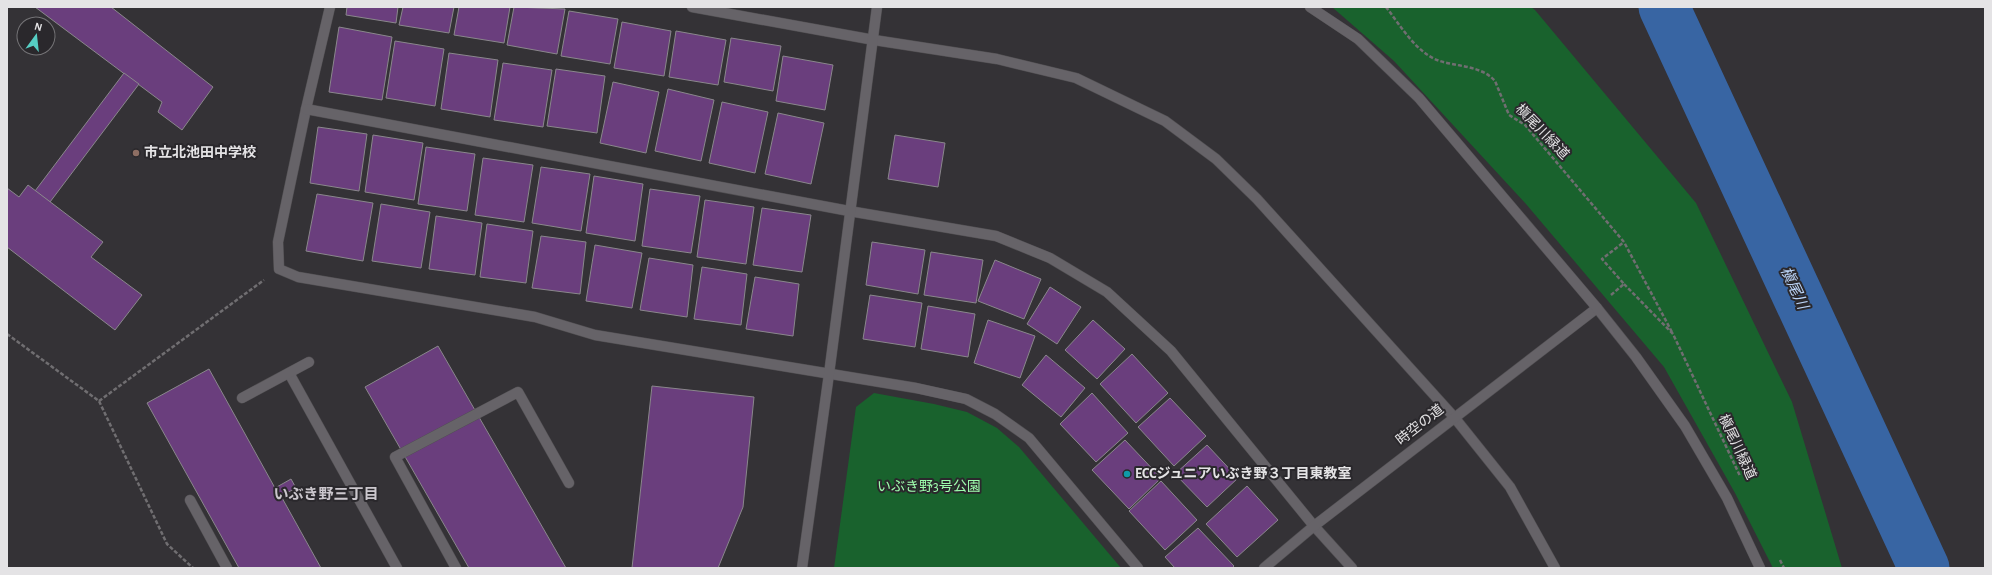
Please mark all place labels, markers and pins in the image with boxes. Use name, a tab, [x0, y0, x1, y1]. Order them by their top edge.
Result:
place label: 市立北池田中学校	[144, 145, 256, 160]
marker: 市立北池田中学校	[131, 148, 141, 158]
place label: ECCジュニアいぶき野３丁目東教室	[1135, 466, 1351, 481]
marker: ECCジュニアいぶき野３丁目東教室	[1122, 469, 1132, 479]

